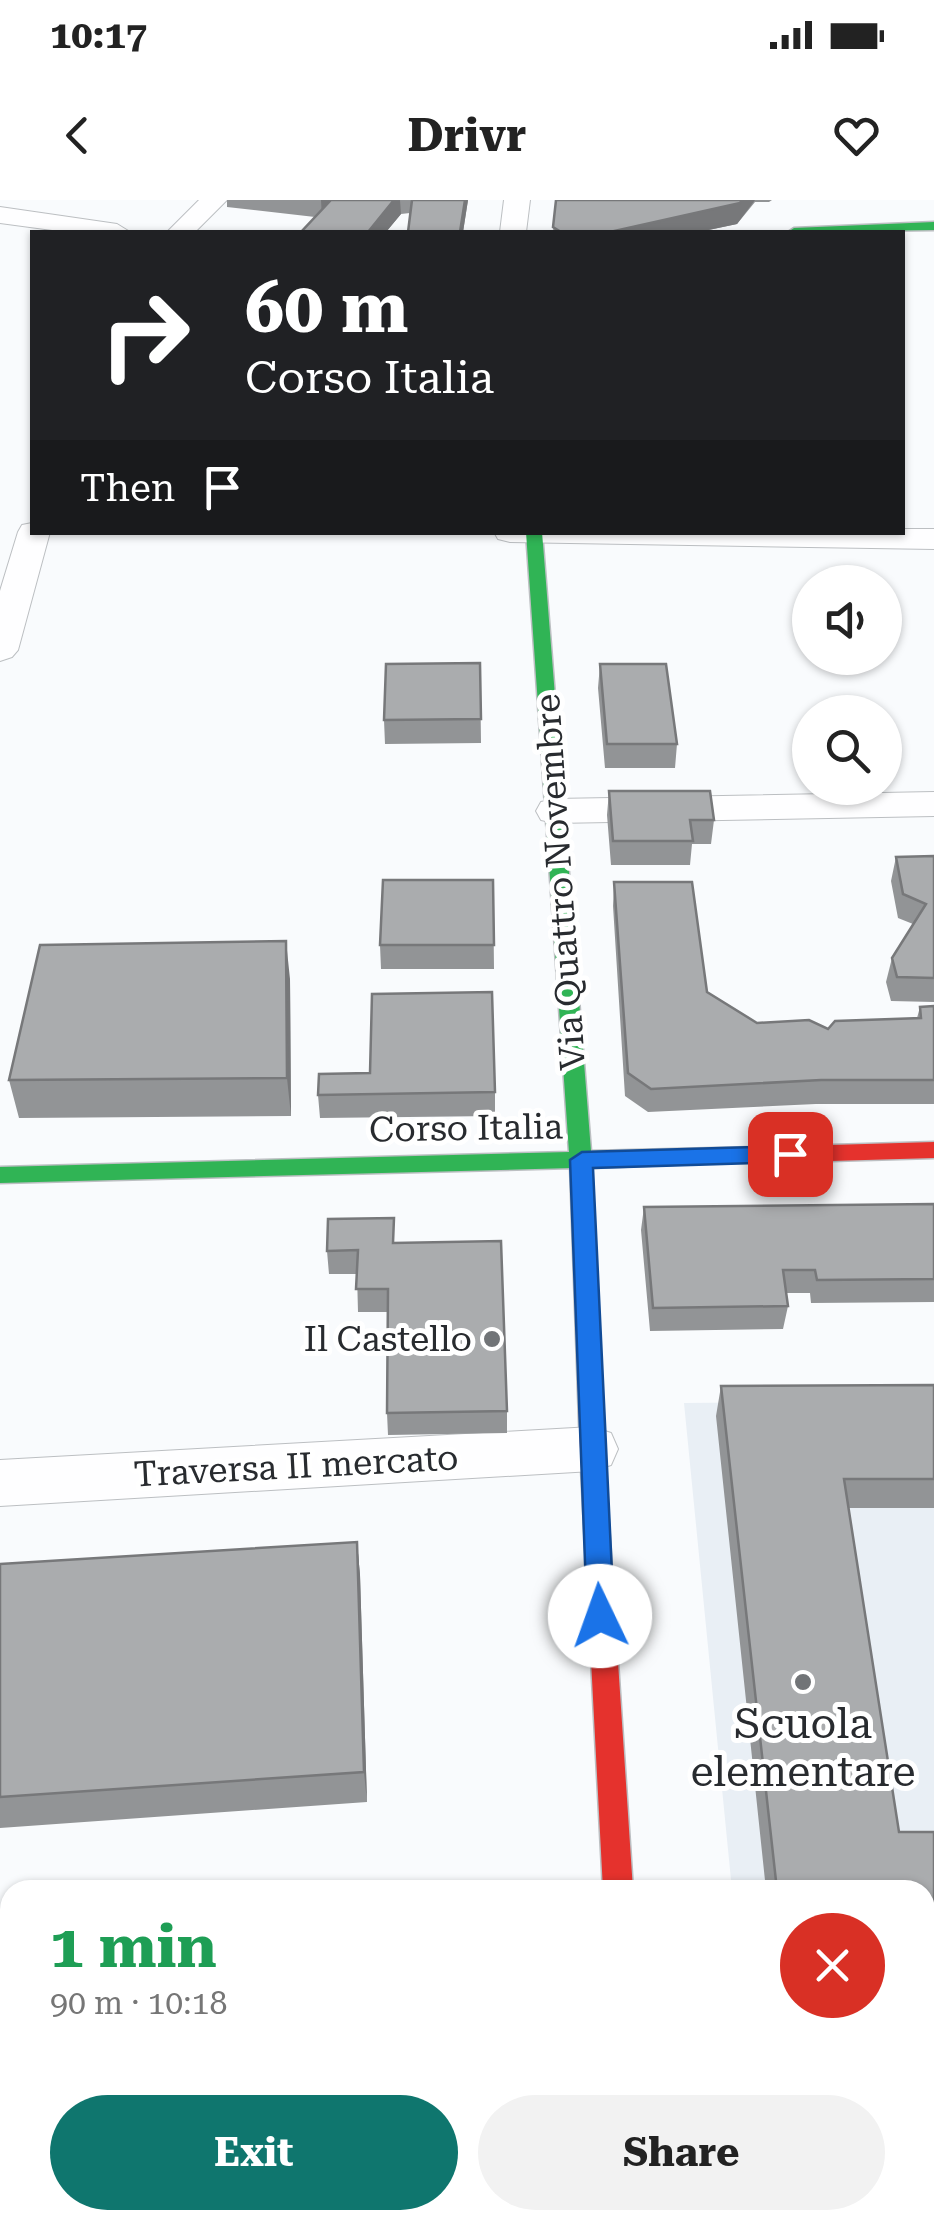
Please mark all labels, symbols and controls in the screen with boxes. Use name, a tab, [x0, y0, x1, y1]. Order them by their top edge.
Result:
text: 10:17	[50, 13, 147, 57]
icon: back	[50, 108, 105, 163]
icon: heart	[829, 108, 884, 163]
text: Drivr	[408, 109, 526, 162]
text: 60 m	[245, 267, 409, 349]
icon: right	[80, 270, 210, 400]
text: Corso Italia	[245, 351, 494, 404]
icon: arrive	[195, 460, 250, 515]
text: Then	[80, 466, 175, 510]
map controls	[792, 565, 902, 805]
button: sound	[792, 565, 902, 675]
street label: Via Quattro Novembre	[527, 692, 594, 1071]
button: search	[792, 695, 902, 805]
street label: Corso Italia	[369, 1106, 563, 1151]
pin	[748, 1112, 833, 1197]
icon: arrive	[763, 1127, 818, 1182]
place label: Il Castello	[304, 1319, 472, 1360]
marker: Il Castello	[481, 1328, 503, 1350]
street label: Traversa II mercato	[133, 1438, 460, 1495]
position arrow	[548, 1564, 652, 1668]
marker: Scuola elementare	[792, 1671, 814, 1693]
place label: Scuola elementare	[690, 1699, 916, 1796]
text: 1 min	[50, 1911, 217, 1982]
button: close	[780, 1913, 885, 2018]
text: 90 m · 10:18	[50, 1984, 227, 2022]
button: Exit	[50, 2095, 458, 2210]
button: Share	[478, 2095, 885, 2210]

